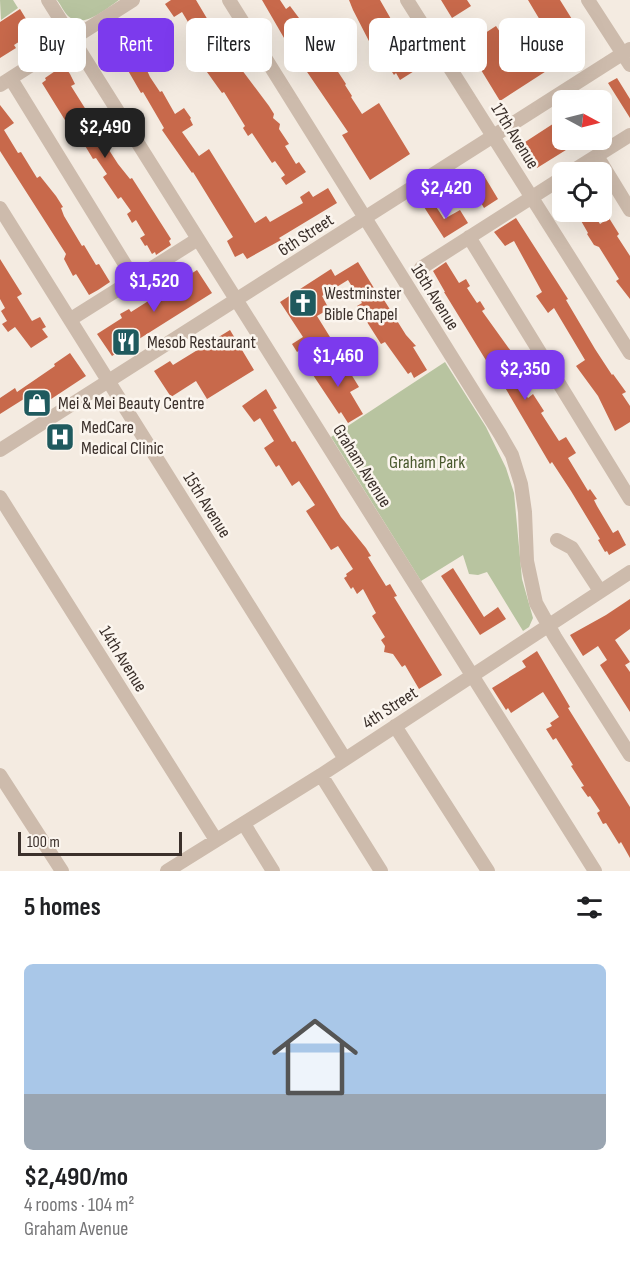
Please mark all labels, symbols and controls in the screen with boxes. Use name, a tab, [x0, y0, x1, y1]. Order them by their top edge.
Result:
chip: Buy	[18, 18, 86, 72]
chip: Rent	[98, 18, 174, 72]
chip: Filters	[186, 18, 272, 72]
chip: New	[284, 18, 357, 72]
chip: Apartment	[369, 18, 487, 72]
chip: House	[499, 18, 585, 72]
north arrow	[552, 90, 612, 150]
map controls	[552, 90, 612, 222]
street label: 17th Avenue	[487, 99, 543, 173]
pin: $2,490	[56, 108, 154, 159]
text: $2,490	[79, 115, 131, 139]
button: locate	[552, 162, 612, 222]
pin: $2,420	[397, 169, 495, 220]
text: $2,420	[420, 176, 472, 200]
street label: 6th Street	[274, 209, 338, 261]
street label: 16th Avenue	[406, 260, 464, 334]
pin: $1,520	[105, 262, 203, 313]
text: $1,520	[129, 269, 179, 293]
place label: Westminster Bible Chapel	[324, 283, 401, 325]
church icon: Westminster Bible Chapel	[287, 287, 319, 319]
restaurant icon: Mesob Restaurant	[110, 326, 142, 358]
place label: Mesob Restaurant	[147, 332, 256, 353]
pin: $1,460	[289, 337, 387, 388]
text: $1,460	[312, 344, 364, 368]
pin: $2,350	[476, 350, 574, 401]
text: $2,350	[500, 357, 550, 381]
shop icon: Mei & Mei Beauty Centre	[21, 387, 53, 419]
place label: Mei & Mei Beauty Centre	[58, 393, 205, 414]
place label: MedCare Medical Clinic	[81, 417, 164, 459]
hospital icon: MedCare Medical Clinic	[44, 421, 76, 453]
street label: Graham Avenue	[328, 421, 396, 511]
park label: Graham Park	[389, 452, 465, 473]
street label: 15th Avenue	[179, 468, 235, 542]
street label: 14th Avenue	[95, 622, 151, 696]
street label: 4th Street	[358, 682, 422, 734]
scale bar	[18, 829, 182, 856]
text: 100 m	[27, 833, 60, 852]
icon: filters	[573, 891, 606, 924]
text: 5 homes	[24, 892, 101, 923]
icon: home	[261, 1003, 369, 1111]
text: $2,490/mo	[24, 1162, 128, 1193]
text: 4 rooms · 104 m²	[24, 1193, 134, 1217]
text: Graham Avenue	[24, 1217, 128, 1241]

